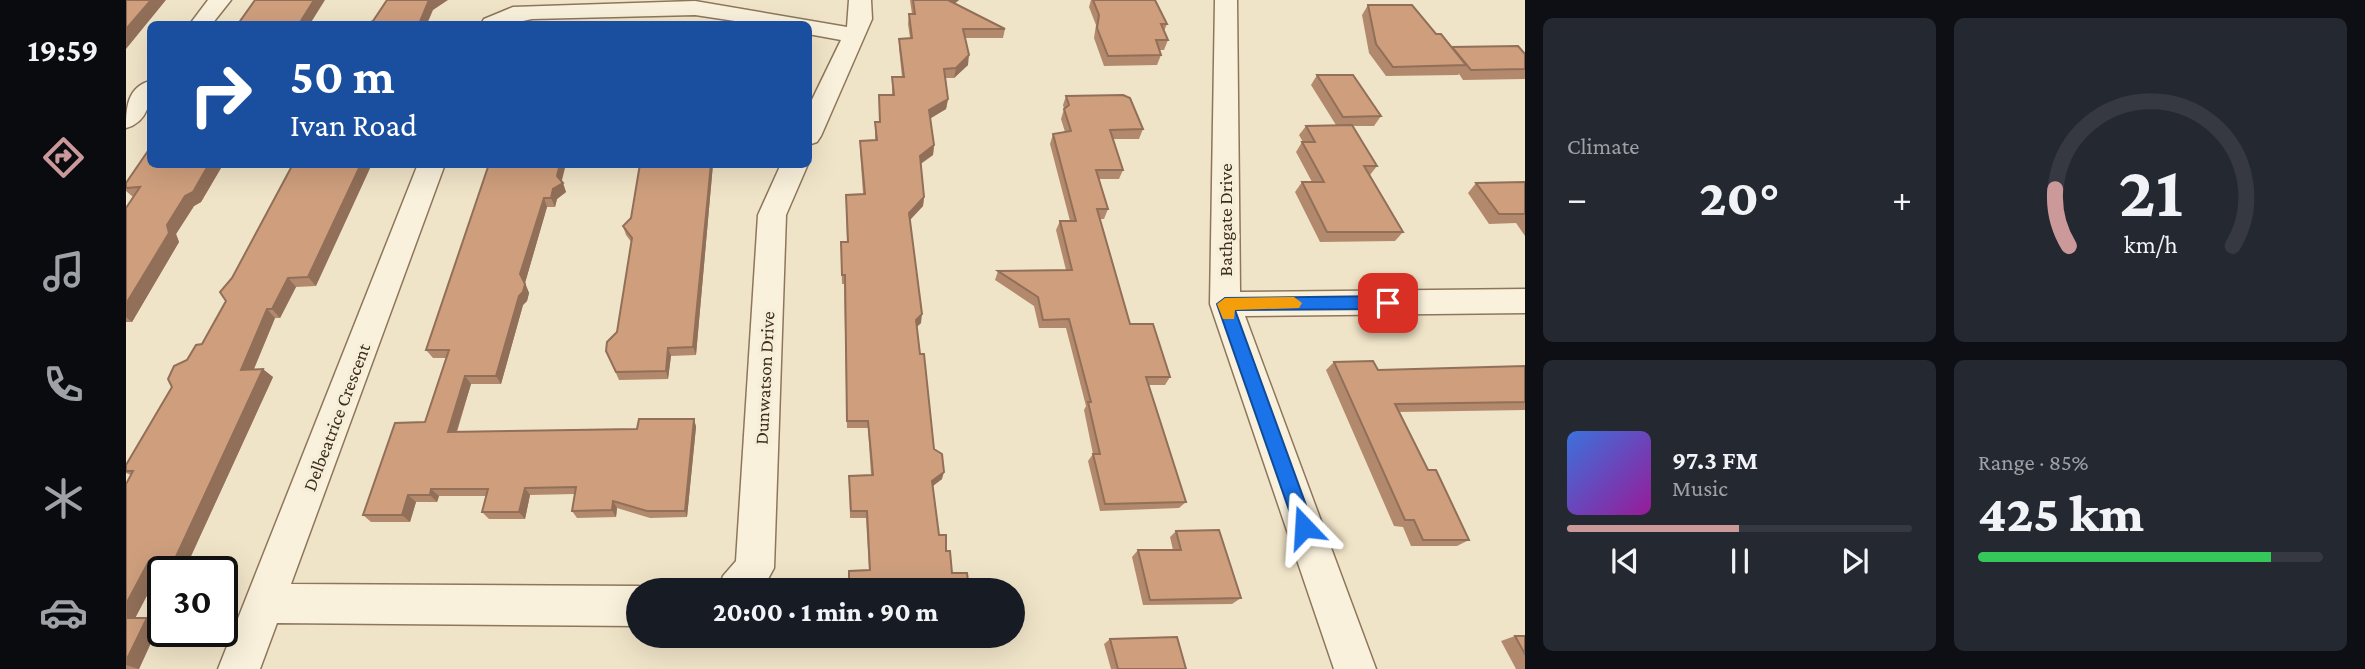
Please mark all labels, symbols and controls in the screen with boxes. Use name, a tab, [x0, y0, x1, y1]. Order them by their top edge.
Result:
text: 19:59	[27, 32, 99, 68]
icon: right	[175, 49, 266, 140]
text: 50 m	[290, 49, 395, 104]
text: Ivan Road	[290, 107, 417, 143]
icon: directions	[39, 133, 88, 182]
text: Climate	[1567, 133, 1639, 159]
text: 21	[2118, 151, 2183, 232]
street label: Bathgate Drive	[1215, 164, 1236, 276]
text: 20°	[1699, 168, 1780, 226]
text: −	[1567, 177, 1587, 219]
text: +	[1892, 177, 1912, 219]
text: km/h	[2124, 231, 2177, 258]
icon: music	[39, 247, 88, 296]
pin	[1358, 273, 1418, 333]
icon: arrive	[1369, 284, 1407, 322]
street label: Dunwatson Drive	[751, 311, 778, 445]
street label: Delbeatrice Crescent	[299, 340, 375, 494]
icon: phone	[39, 360, 88, 409]
text: 97.3 FM	[1672, 446, 1758, 475]
text: Range · 85%	[1978, 449, 2089, 475]
icon: climate	[39, 474, 88, 523]
text: Music	[1672, 475, 1728, 501]
text: 425 km	[1978, 484, 2144, 542]
position arrow	[1267, 490, 1341, 564]
icon: previous	[1606, 542, 1644, 580]
icon: pause	[1721, 542, 1759, 580]
icon: next	[1836, 542, 1874, 580]
speed limit sign: 30	[147, 556, 238, 647]
icon: car	[39, 588, 88, 637]
text: 20:00 · 1 min · 90 m	[713, 598, 938, 627]

